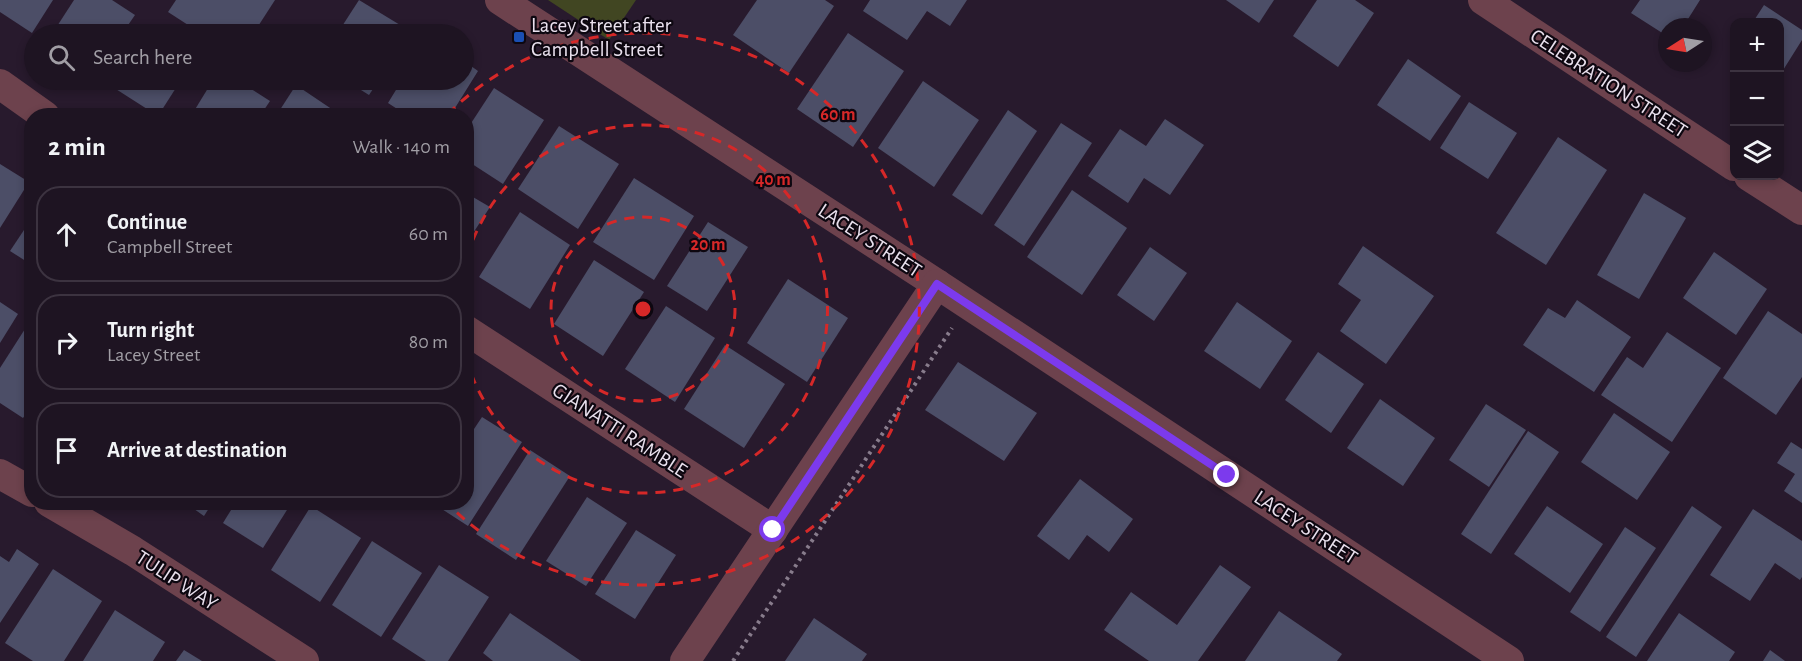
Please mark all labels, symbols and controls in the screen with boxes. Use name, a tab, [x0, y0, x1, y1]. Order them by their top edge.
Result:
place label: Lacey Street after Campbell Street	[531, 15, 672, 60]
north arrow	[1658, 18, 1712, 72]
map controls	[1730, 18, 1784, 180]
button: +	[1730, 18, 1784, 72]
search box	[24, 24, 474, 90]
street label: CELEBRATION STREET	[1526, 25, 1691, 142]
marker: Lacey Street after Campbell Street	[512, 30, 526, 44]
icon: search	[45, 41, 78, 74]
text: Search here	[93, 46, 192, 68]
button: −	[1730, 72, 1784, 126]
text: 60 m	[820, 106, 856, 124]
button: layers	[1730, 126, 1784, 180]
text: 2 min	[48, 134, 106, 160]
text: Walk · 140 m	[352, 137, 450, 157]
text: 40 m	[755, 171, 791, 189]
street label: LACEY STREET	[814, 199, 925, 281]
text: Continue	[107, 211, 187, 233]
icon: ahead	[50, 218, 83, 251]
text: 60 m	[409, 224, 448, 244]
text: 20 m	[690, 236, 726, 254]
text: Campbell Street	[107, 237, 232, 257]
centre of rings	[633, 299, 653, 319]
text: Turn right	[107, 319, 194, 341]
icon: right	[50, 326, 83, 359]
text: 80 m	[409, 332, 448, 352]
text: Lacey Street	[107, 345, 200, 365]
street label: GIANATTI RAMBLE	[549, 379, 691, 482]
icon: arrive	[50, 434, 83, 467]
text: Arrive at destination	[107, 439, 287, 461]
route end	[1213, 461, 1239, 487]
street label: LACEY STREET	[1250, 486, 1361, 568]
route start	[759, 516, 785, 542]
street label: TULIP WAY	[132, 546, 221, 614]

